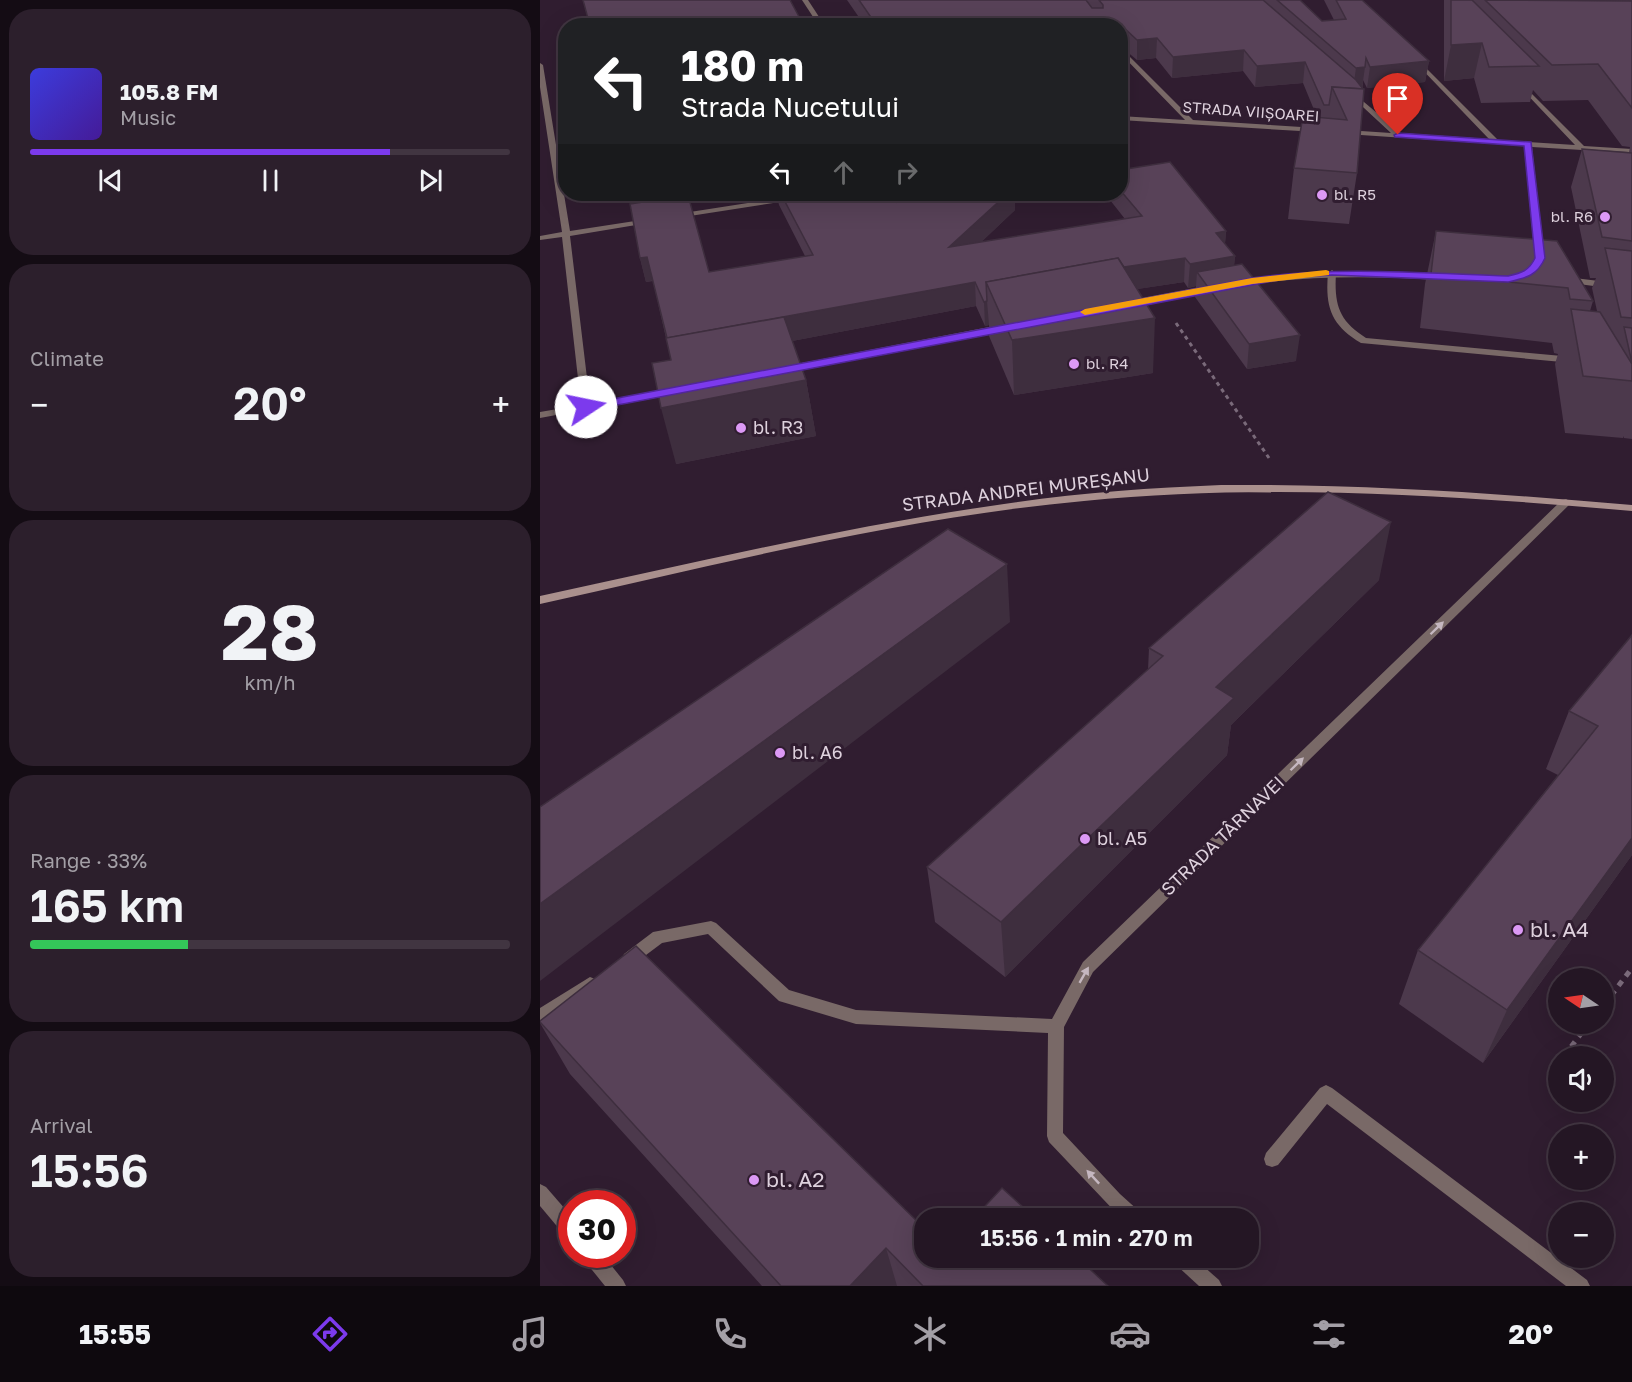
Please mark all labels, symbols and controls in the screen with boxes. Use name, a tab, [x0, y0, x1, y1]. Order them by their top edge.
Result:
text: 180 m	[681, 40, 804, 90]
icon: left	[582, 42, 660, 120]
pin	[1372, 73, 1423, 135]
text: 105.8 FM	[120, 78, 218, 105]
icon: arrive	[1381, 82, 1414, 115]
text: Strada Nucetului	[681, 91, 899, 123]
street label: STRADA VIIȘOAREI	[1182, 97, 1320, 125]
text: Music	[120, 105, 176, 129]
icon: left	[764, 156, 797, 189]
icon: ahead	[827, 156, 860, 189]
icon: right	[890, 156, 923, 189]
icon: previous	[94, 164, 127, 197]
icon: pause	[254, 164, 287, 197]
icon: next	[414, 164, 447, 197]
place label: bl. R5	[1334, 185, 1376, 203]
marker: bl. R5	[1315, 188, 1329, 202]
place label: bl. R6	[1551, 207, 1593, 225]
marker: bl. R6	[1598, 210, 1612, 224]
text: Climate	[30, 346, 104, 370]
place label: bl. R4	[1086, 354, 1128, 372]
marker: bl. R4	[1067, 357, 1081, 371]
position arrow	[554, 375, 618, 439]
text: 20°	[233, 376, 307, 430]
text: −	[30, 385, 48, 424]
text: +	[492, 385, 510, 424]
place label: bl. R3	[753, 416, 803, 438]
marker: bl. R3	[734, 421, 748, 435]
street label: STRADA ANDREI MUREȘANU	[901, 463, 1151, 515]
text: 28	[221, 584, 319, 677]
one-way arrow	[1429, 621, 1444, 635]
text: km/h	[245, 670, 295, 694]
place label: bl. A6	[792, 741, 843, 763]
marker: bl. A6	[773, 746, 787, 760]
one-way arrow	[1290, 757, 1304, 771]
street label: STRADA TÂRNAVEI	[1156, 771, 1288, 900]
place label: bl. A5	[1097, 827, 1147, 849]
marker: bl. A5	[1078, 832, 1092, 846]
text: Range · 33%	[30, 848, 147, 872]
text: 165 km	[30, 878, 184, 932]
place label: bl. A4	[1530, 916, 1589, 942]
marker: bl. A4	[1511, 923, 1525, 937]
one-way arrow	[1079, 967, 1090, 983]
north arrow	[1548, 968, 1614, 1034]
map controls	[1548, 968, 1614, 1268]
button: sound	[1548, 1046, 1614, 1112]
text: Arrival	[30, 1113, 93, 1137]
button: +	[1548, 1124, 1614, 1190]
text: 15:56	[30, 1143, 149, 1197]
place label: bl. A2	[766, 1166, 825, 1192]
one-way arrow	[1086, 1170, 1100, 1184]
marker: bl. A2	[747, 1173, 761, 1187]
speed limit sign: 30	[558, 1190, 636, 1268]
button: −	[1548, 1202, 1614, 1268]
text: 15:56 · 1 min · 270 m	[980, 1224, 1193, 1251]
icon: directions	[309, 1313, 351, 1355]
icon: music	[509, 1313, 551, 1355]
icon: phone	[709, 1313, 751, 1355]
icon: climate	[909, 1313, 951, 1355]
icon: car	[1109, 1313, 1151, 1355]
icon: filters	[1308, 1313, 1350, 1355]
text: 15:55	[79, 1318, 151, 1350]
text: 20°	[1508, 1318, 1553, 1350]

